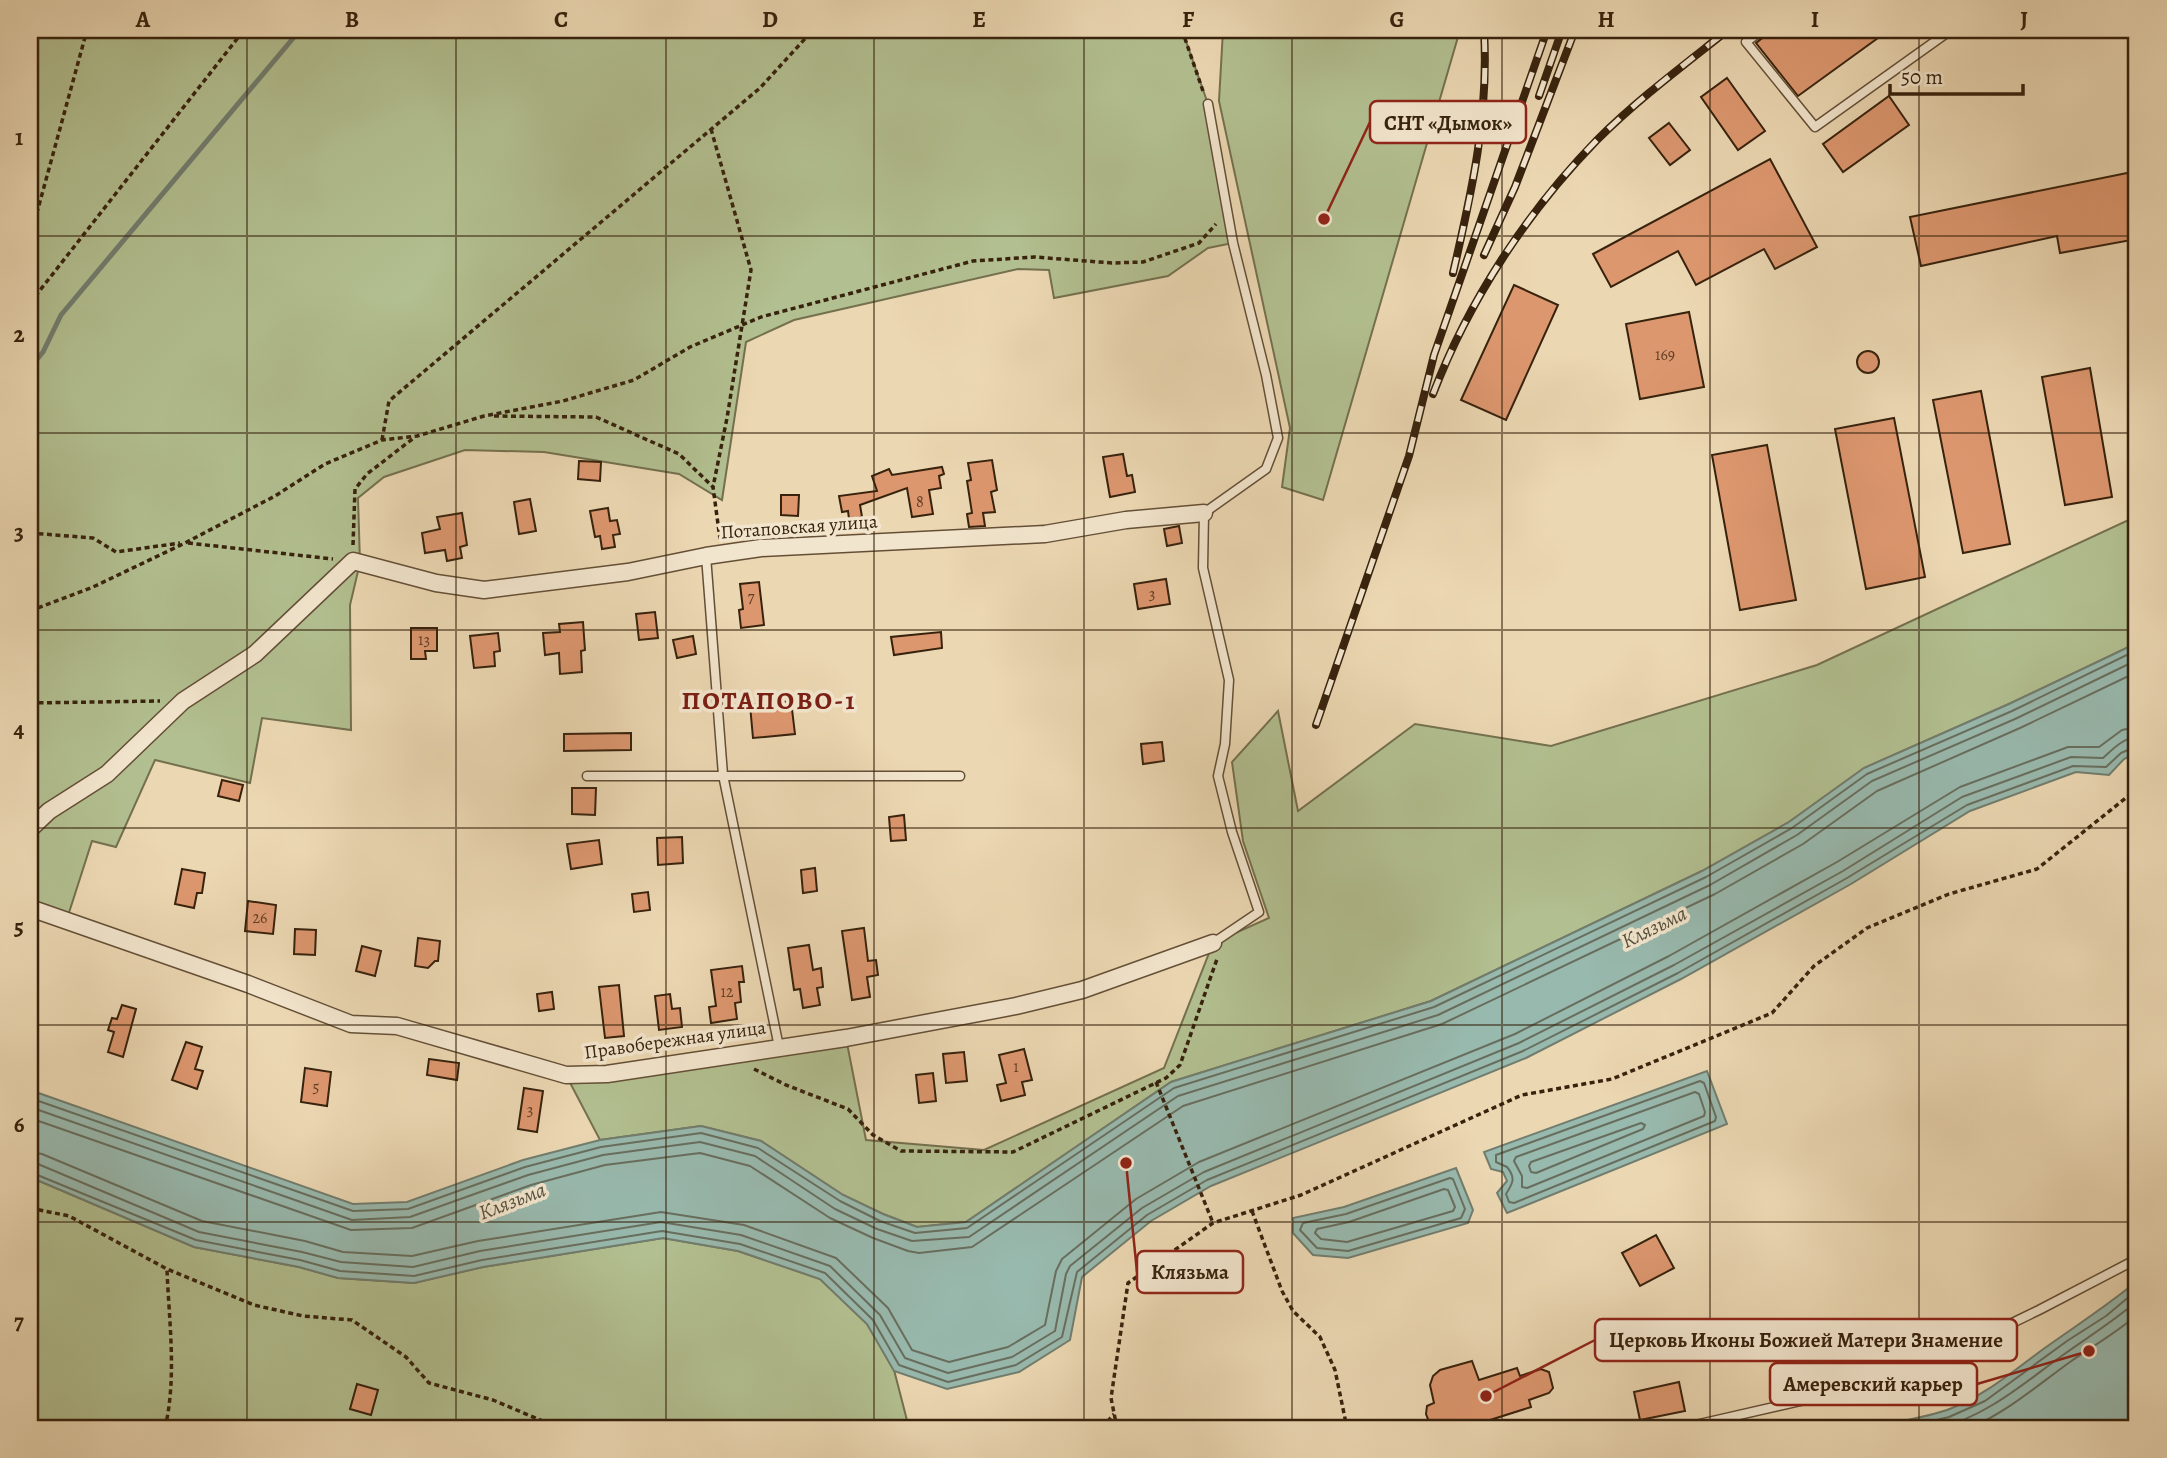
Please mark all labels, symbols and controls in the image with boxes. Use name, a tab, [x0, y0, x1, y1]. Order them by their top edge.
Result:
text: A	[135, 4, 151, 35]
text: B	[345, 4, 359, 35]
text: C	[554, 4, 568, 35]
text: D	[762, 4, 778, 35]
text: E	[972, 4, 986, 35]
text: F	[1182, 4, 1195, 35]
text: G	[1389, 4, 1405, 35]
text: H	[1597, 4, 1615, 35]
text: I	[1811, 4, 1819, 35]
text: J	[2020, 4, 2028, 35]
scale bar	[1890, 52, 2024, 96]
text: 50 m	[1901, 63, 1943, 91]
callout: СНТ «Дымок»	[1370, 101, 1526, 143]
text: СНТ «Дымок»	[1384, 109, 1512, 137]
text: 1	[15, 122, 23, 153]
text: 2	[13, 319, 25, 350]
house number: 169	[1655, 344, 1675, 366]
house number: 8	[916, 491, 924, 513]
street label: Потаповская улица	[720, 509, 879, 545]
text: 3	[14, 517, 24, 548]
house number: 3	[1149, 583, 1155, 605]
house number: 7	[748, 586, 755, 608]
house number: 13	[418, 629, 430, 651]
district label: ПОТАПОВО-1	[681, 683, 857, 718]
text: 4	[14, 714, 25, 745]
water label: Клязьма	[1617, 899, 1692, 955]
house number: 26	[253, 907, 268, 929]
text: 5	[14, 911, 24, 942]
house number: 12	[720, 981, 734, 1003]
street label: Правобережная улица	[582, 1014, 768, 1066]
house number: 1	[1013, 1056, 1019, 1078]
house number: 5	[313, 1076, 320, 1098]
house number: 3	[527, 1099, 533, 1121]
text: 6	[14, 1109, 25, 1140]
water label: Клязьма	[474, 1175, 550, 1227]
callout: Клязьма	[1137, 1251, 1243, 1293]
text: Клязьма	[1151, 1258, 1229, 1286]
text: 7	[14, 1306, 24, 1337]
callout: Церковь Иконы Божией Матери Знамение	[1595, 1319, 2017, 1361]
text: Церковь Иконы Божией Матери Знамение	[1609, 1326, 2003, 1354]
callout: Амеревский карьер	[1770, 1363, 1977, 1405]
text: Амеревский карьер	[1782, 1370, 1963, 1398]

